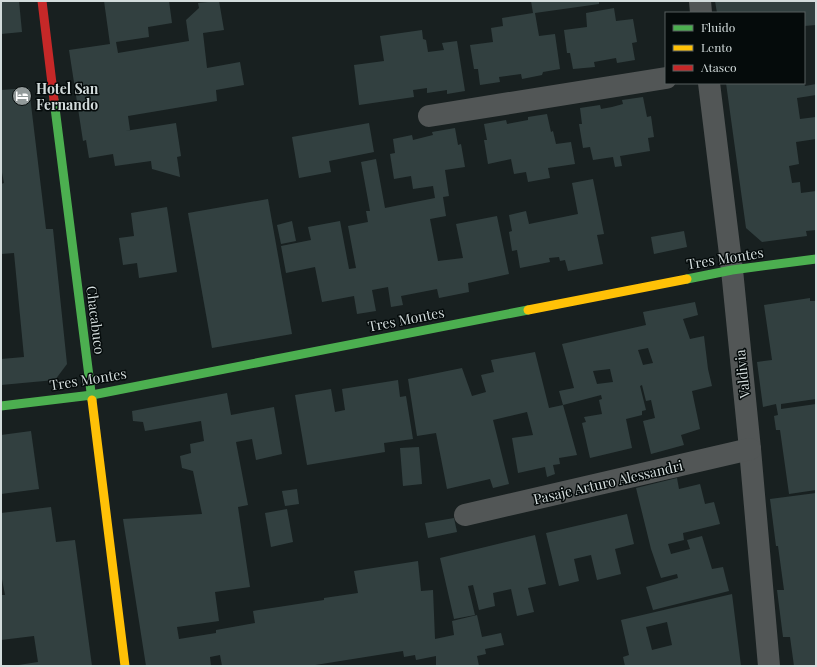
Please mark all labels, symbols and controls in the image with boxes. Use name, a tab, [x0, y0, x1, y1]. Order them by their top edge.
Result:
legend	[665, 12, 805, 84]
text: Fluido	[701, 19, 736, 35]
text: Lento	[701, 39, 733, 55]
text: Atasco	[700, 59, 737, 75]
place label: Hotel San Fernando	[36, 79, 99, 114]
hotel icon: Hotel San Fernando	[11, 85, 33, 107]
street label: Tres Montes	[685, 243, 765, 273]
street label: Chacabuco	[82, 285, 110, 356]
street label: Tres Montes	[366, 302, 446, 336]
street label: Valdivia	[730, 349, 754, 400]
street label: Tres Montes	[48, 364, 128, 394]
street label: Pasaje Arturo Alessandri	[531, 456, 685, 508]

